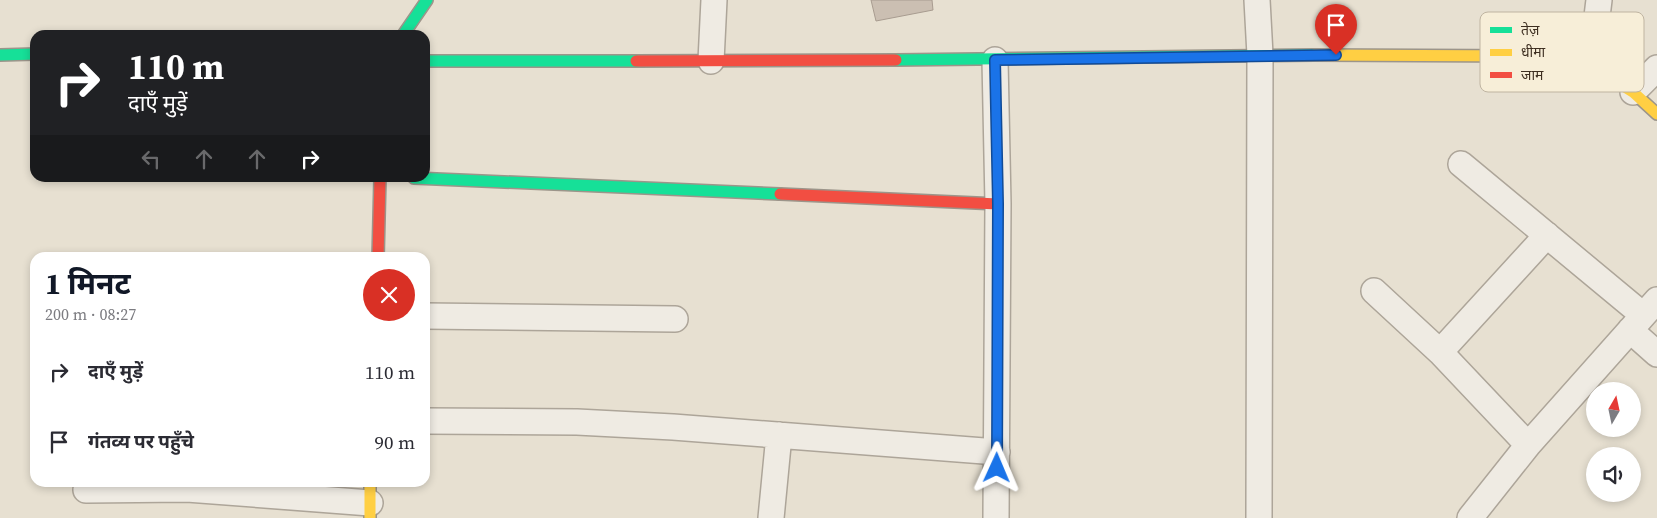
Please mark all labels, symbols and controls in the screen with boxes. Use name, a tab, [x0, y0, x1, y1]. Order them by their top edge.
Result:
pin	[1315, 4, 1357, 55]
icon: arrive	[1322, 11, 1350, 39]
legend	[1480, 12, 1644, 92]
text: तेज़	[1521, 20, 1540, 40]
text: धीमा	[1521, 42, 1546, 62]
text: 110 m	[128, 43, 224, 91]
icon: right	[45, 50, 110, 115]
text: जाम	[1521, 65, 1544, 85]
text: दाएँ मुड़ें	[128, 88, 188, 118]
icon: left	[137, 145, 165, 173]
icon: ahead	[190, 145, 218, 173]
icon: ahead	[243, 145, 271, 173]
icon: right	[296, 145, 324, 173]
text: 1 मिनट	[45, 263, 131, 304]
button: close	[363, 269, 415, 321]
text: 200 m · 08:27	[45, 303, 136, 325]
icon: right	[45, 358, 73, 386]
text: दाएँ मुड़ें	[88, 358, 143, 384]
text: 110 m	[365, 359, 415, 385]
north arrow	[1586, 382, 1641, 438]
map controls	[1586, 382, 1641, 502]
icon: arrive	[45, 428, 73, 456]
text: गंतव्य पर पहुँचे	[88, 428, 194, 454]
text: 90 m	[374, 429, 415, 455]
position arrow	[970, 441, 1022, 493]
button: sound	[1586, 447, 1641, 502]

